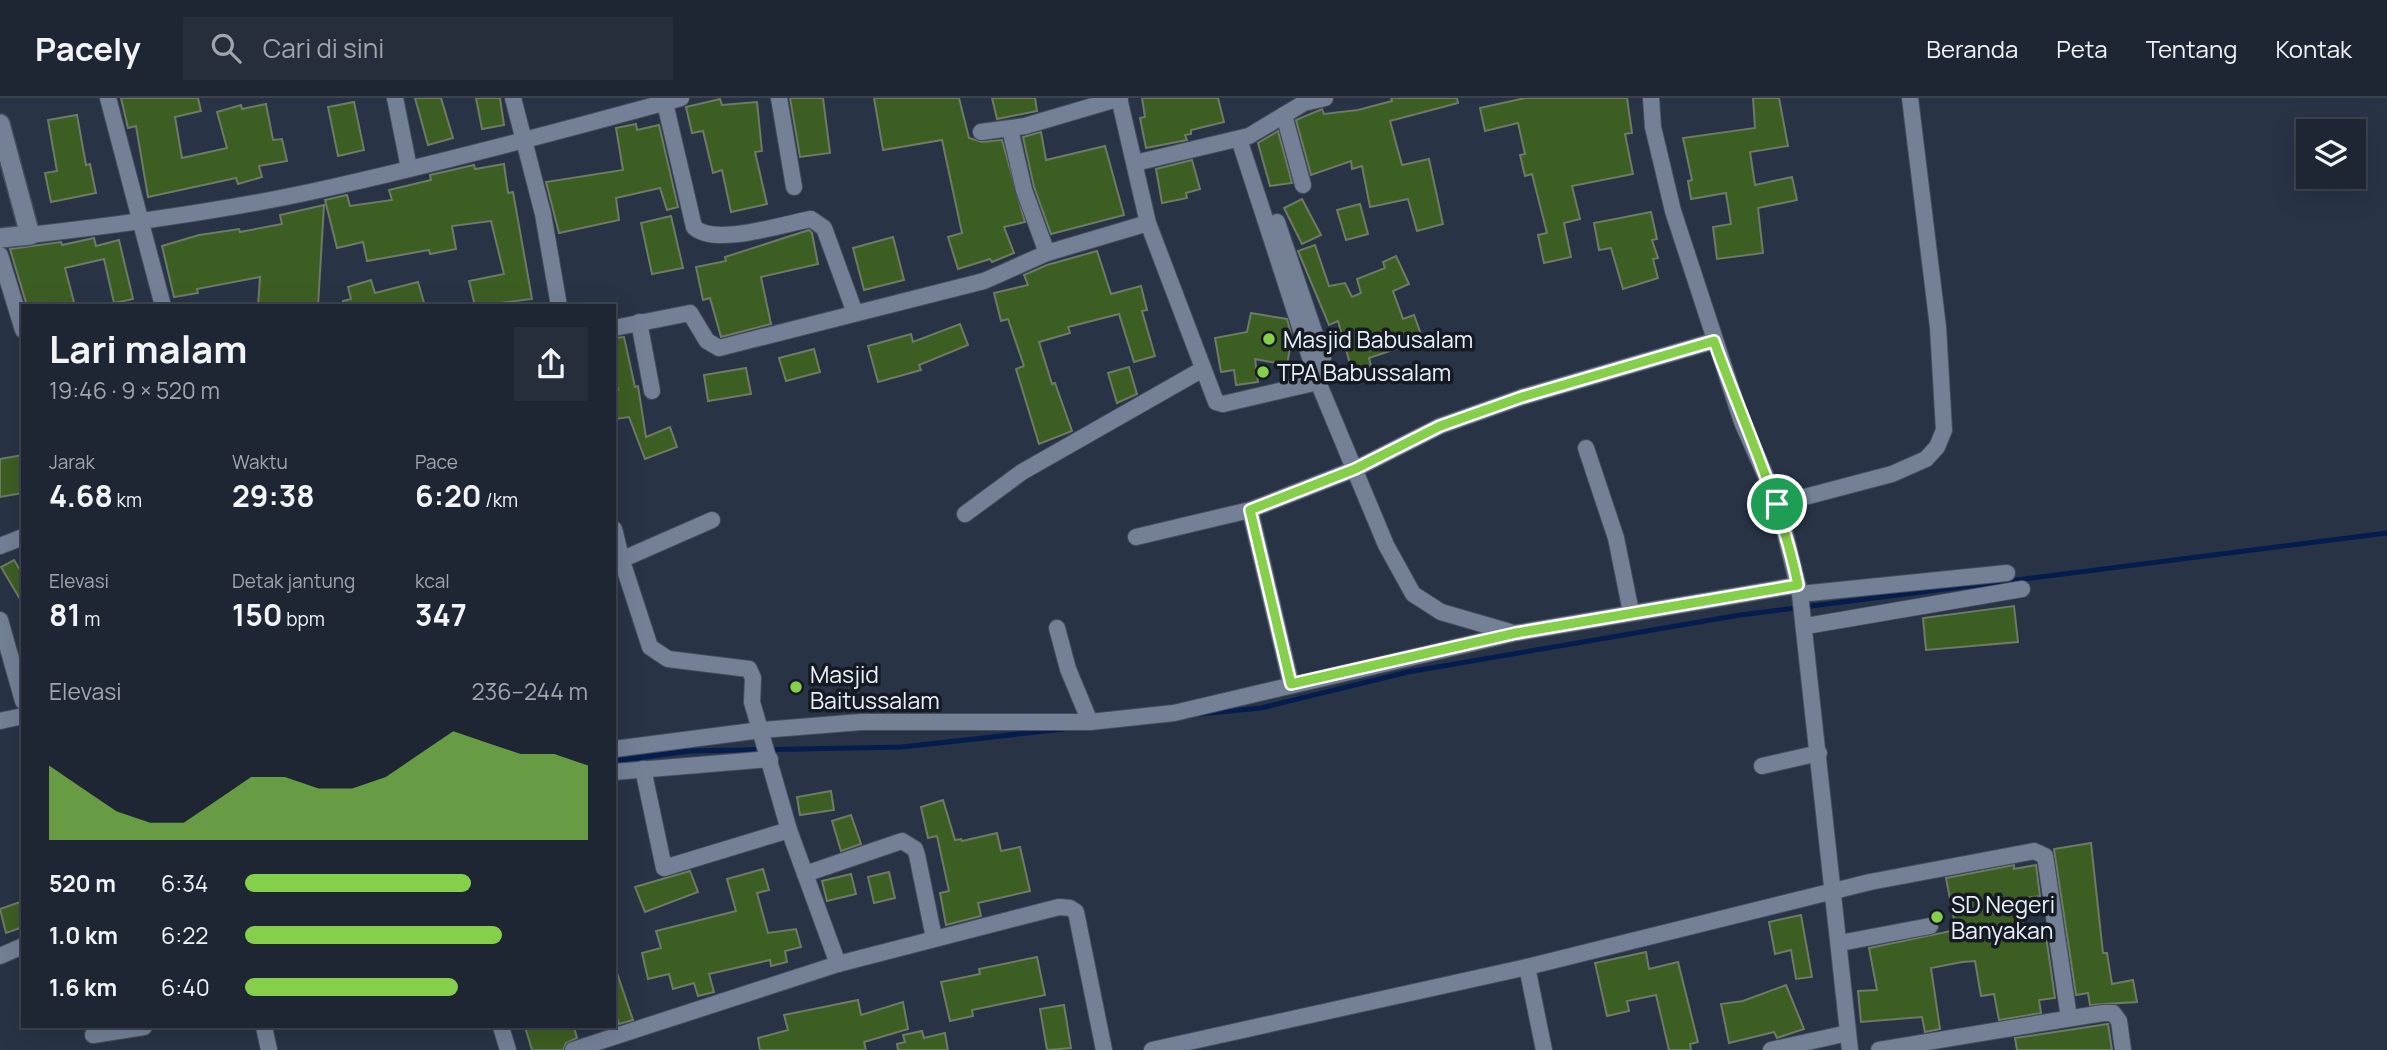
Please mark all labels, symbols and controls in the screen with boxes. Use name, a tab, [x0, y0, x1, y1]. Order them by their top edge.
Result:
search box	[183, 17, 673, 80]
text: Pacely	[35, 26, 141, 71]
icon: search	[207, 29, 245, 67]
text: Cari di sini	[263, 30, 384, 66]
text: Beranda	[1926, 32, 2018, 65]
text: Peta	[2056, 32, 2108, 65]
text: Tentang	[2146, 32, 2237, 65]
text: Kontak	[2275, 32, 2352, 65]
map controls	[2296, 119, 2366, 189]
button: layers	[2296, 119, 2366, 189]
text: Lari malam	[49, 322, 247, 374]
place label: Masjid Babusalam	[1283, 323, 1473, 355]
button: share	[514, 327, 588, 401]
marker: Masjid Babusalam	[1261, 331, 1277, 347]
place label: TPA Babussalam	[1277, 356, 1451, 388]
marker: TPA Babussalam	[1255, 364, 1271, 380]
text: 19:46 · 9 × 520 m	[49, 374, 220, 406]
text: Jarak	[49, 449, 95, 475]
text: Waktu	[232, 449, 288, 475]
text: Pace	[415, 449, 458, 475]
pin	[1747, 474, 1807, 534]
text: 4.68	[49, 475, 113, 516]
text: 29:38	[232, 475, 315, 516]
text: 6:20	[415, 475, 482, 516]
icon: arrive	[1758, 485, 1796, 523]
text: km	[113, 487, 142, 513]
text: /km	[482, 487, 518, 513]
text: Elevasi	[49, 568, 109, 594]
text: Detak jantung	[232, 568, 355, 594]
text: kcal	[415, 568, 450, 594]
text: 81	[49, 594, 81, 635]
text: 150	[232, 594, 282, 635]
text: 347	[415, 594, 467, 635]
text: m	[81, 606, 100, 632]
text: bpm	[282, 606, 325, 632]
place label: Masjid Baitussalam	[810, 658, 940, 716]
text: Elevasi	[49, 675, 122, 707]
text: 236–244 m	[471, 675, 588, 707]
marker: Masjid Baitussalam	[788, 679, 804, 695]
text: 520 m	[49, 867, 116, 899]
text: 6:34	[161, 867, 208, 899]
place label: SD Negeri Banyakan	[1951, 888, 2055, 946]
marker: SD Negeri Banyakan	[1929, 909, 1945, 925]
text: 1.0 km	[49, 919, 118, 951]
text: 6:22	[161, 919, 208, 951]
text: 1.6 km	[49, 971, 117, 1003]
text: 6:40	[161, 971, 210, 1003]

